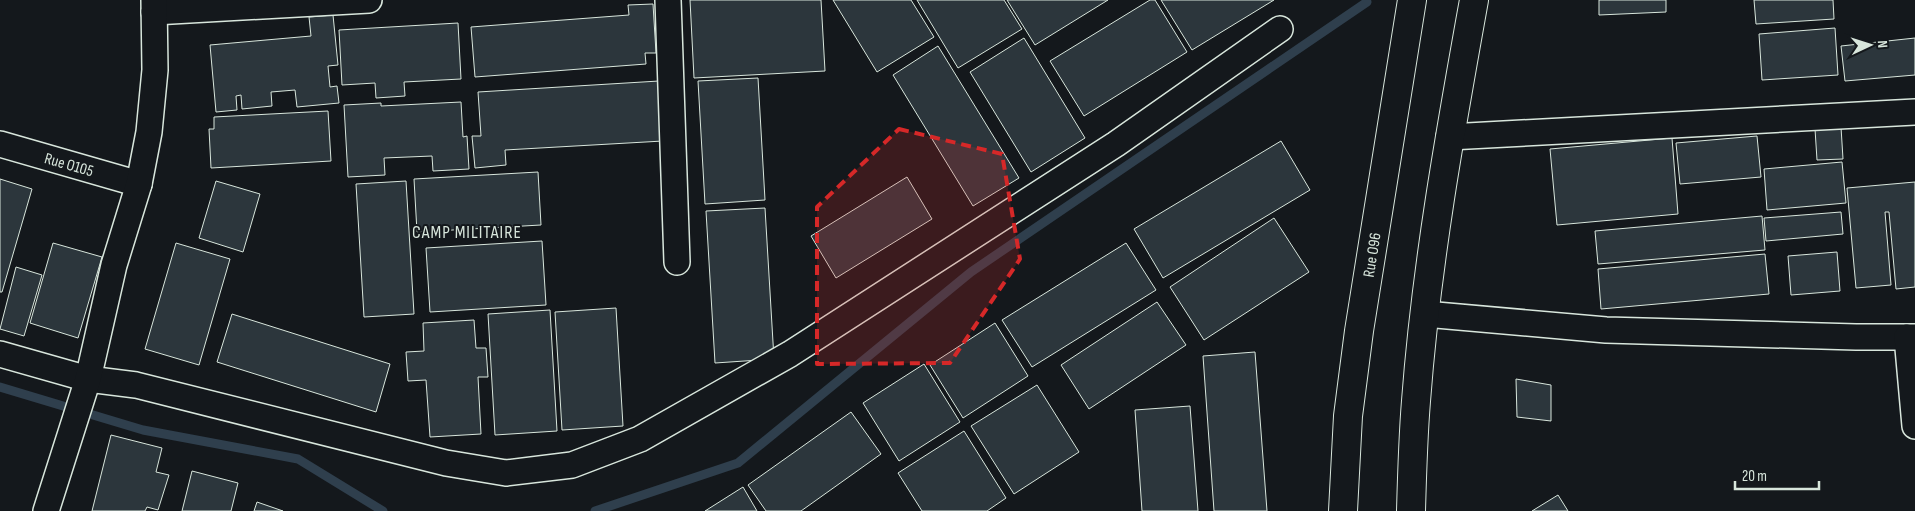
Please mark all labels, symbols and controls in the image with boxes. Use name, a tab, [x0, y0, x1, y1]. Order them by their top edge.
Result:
north arrow	[1845, 20, 1895, 70]
text: N	[1874, 40, 1891, 48]
street label: Rue O105	[42, 149, 96, 181]
district label: CAMP MILITAIRE	[412, 222, 522, 243]
street label: Rue O96	[1360, 231, 1386, 279]
scale bar	[1735, 458, 1819, 490]
text: 20 m	[1742, 467, 1767, 486]

